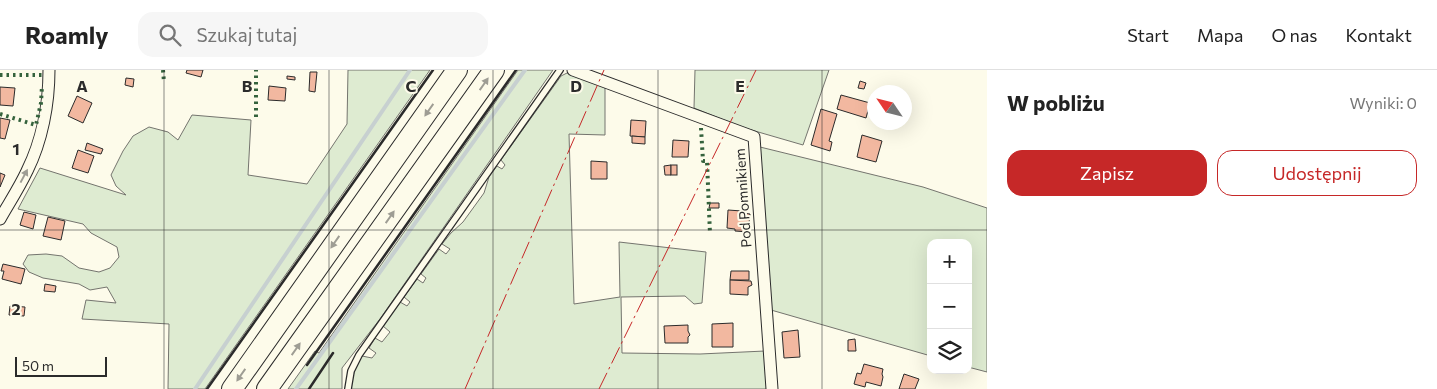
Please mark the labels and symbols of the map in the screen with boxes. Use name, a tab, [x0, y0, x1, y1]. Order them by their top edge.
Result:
text: A	[76, 76, 88, 95]
text: B	[242, 76, 253, 95]
text: C	[406, 76, 417, 95]
text: D	[570, 76, 582, 95]
text: E	[735, 76, 745, 95]
one-way arrow	[479, 77, 489, 91]
north arrow	[867, 85, 912, 130]
one-way arrow	[424, 103, 434, 117]
text: 1	[12, 139, 20, 158]
street label: Pod Pomnikiem	[731, 148, 754, 248]
one-way arrow	[20, 169, 28, 183]
one-way arrow	[385, 210, 395, 224]
one-way arrow	[330, 236, 340, 249]
text: 2	[11, 299, 21, 318]
one-way arrow	[291, 342, 301, 356]
scale bar	[15, 354, 108, 377]
one-way arrow	[236, 368, 247, 381]

